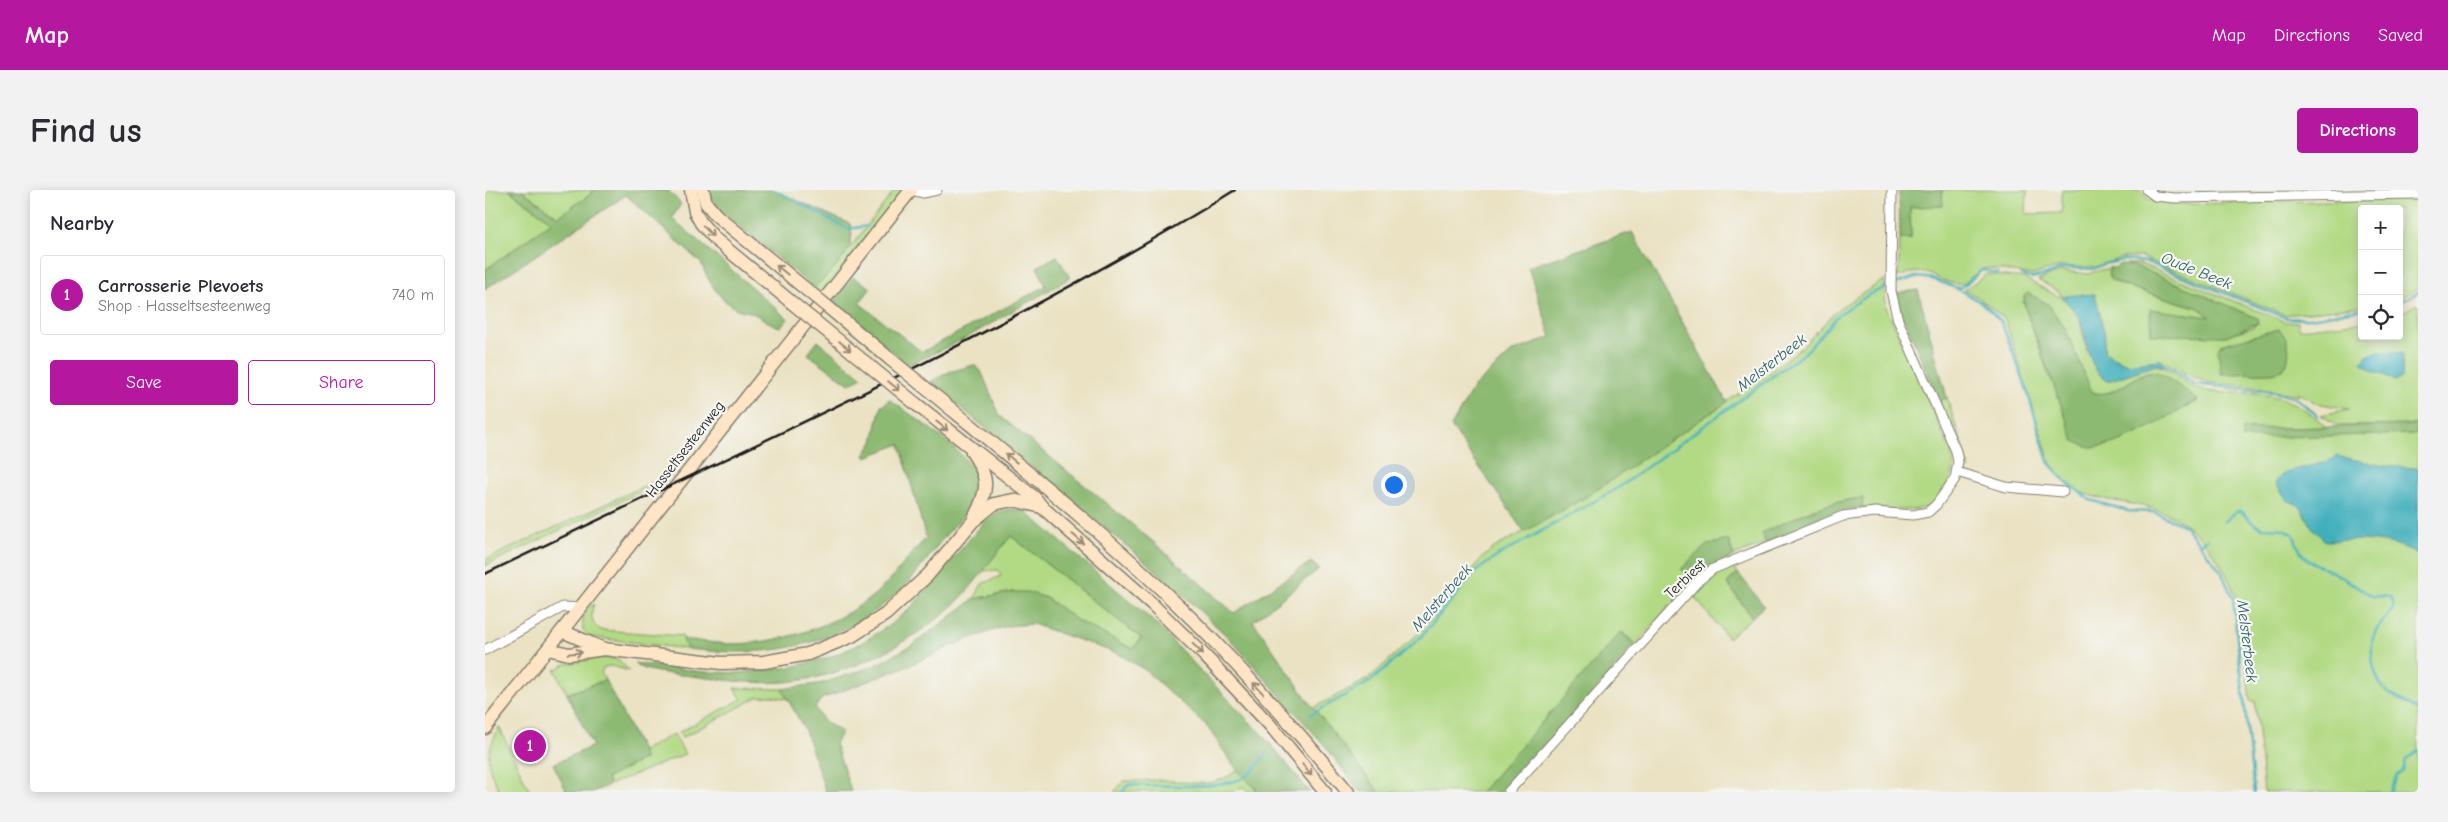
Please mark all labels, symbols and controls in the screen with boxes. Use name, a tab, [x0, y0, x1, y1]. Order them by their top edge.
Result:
text: Map	[25, 21, 69, 49]
text: Map	[2212, 25, 2246, 46]
text: Directions	[2274, 25, 2350, 46]
text: Saved	[2378, 25, 2423, 46]
button: Directions	[2297, 108, 2418, 153]
text: Find us	[30, 110, 142, 151]
map controls	[2358, 205, 2403, 340]
button: +	[2358, 205, 2403, 250]
text: Nearby	[50, 211, 114, 235]
one-way arrow	[702, 225, 714, 238]
water label: Oude Beek	[2159, 249, 2235, 293]
button: −	[2358, 250, 2403, 295]
one-way arrow	[776, 265, 789, 276]
text: Carrosserie Plevoets	[98, 275, 263, 297]
text: 1	[64, 286, 70, 304]
text: 740 m	[392, 286, 434, 304]
button: locate	[2358, 295, 2403, 340]
text: Shop · Hasseltsesteenweg	[98, 297, 271, 315]
water label: Melsterbeek	[1732, 330, 1810, 396]
one-way arrow	[838, 340, 851, 351]
button: Save	[50, 360, 238, 405]
button: Share	[248, 360, 435, 405]
one-way arrow	[887, 381, 900, 392]
street label: Hasseltsesteenweg	[642, 397, 728, 501]
one-way arrow	[936, 420, 949, 431]
one-way arrow	[1005, 452, 1018, 464]
your location	[1381, 472, 1407, 498]
one-way arrow	[1072, 534, 1085, 545]
street label: Terbiest	[1661, 555, 1710, 602]
water label: Melsterbeek	[1407, 560, 1476, 636]
water label: Melsterbeek	[2233, 598, 2261, 684]
one-way arrow	[1192, 643, 1204, 656]
one-way arrow	[567, 648, 583, 657]
one-way arrow	[1252, 682, 1264, 695]
pin: 1	[514, 727, 546, 765]
one-way arrow	[1301, 763, 1312, 776]

